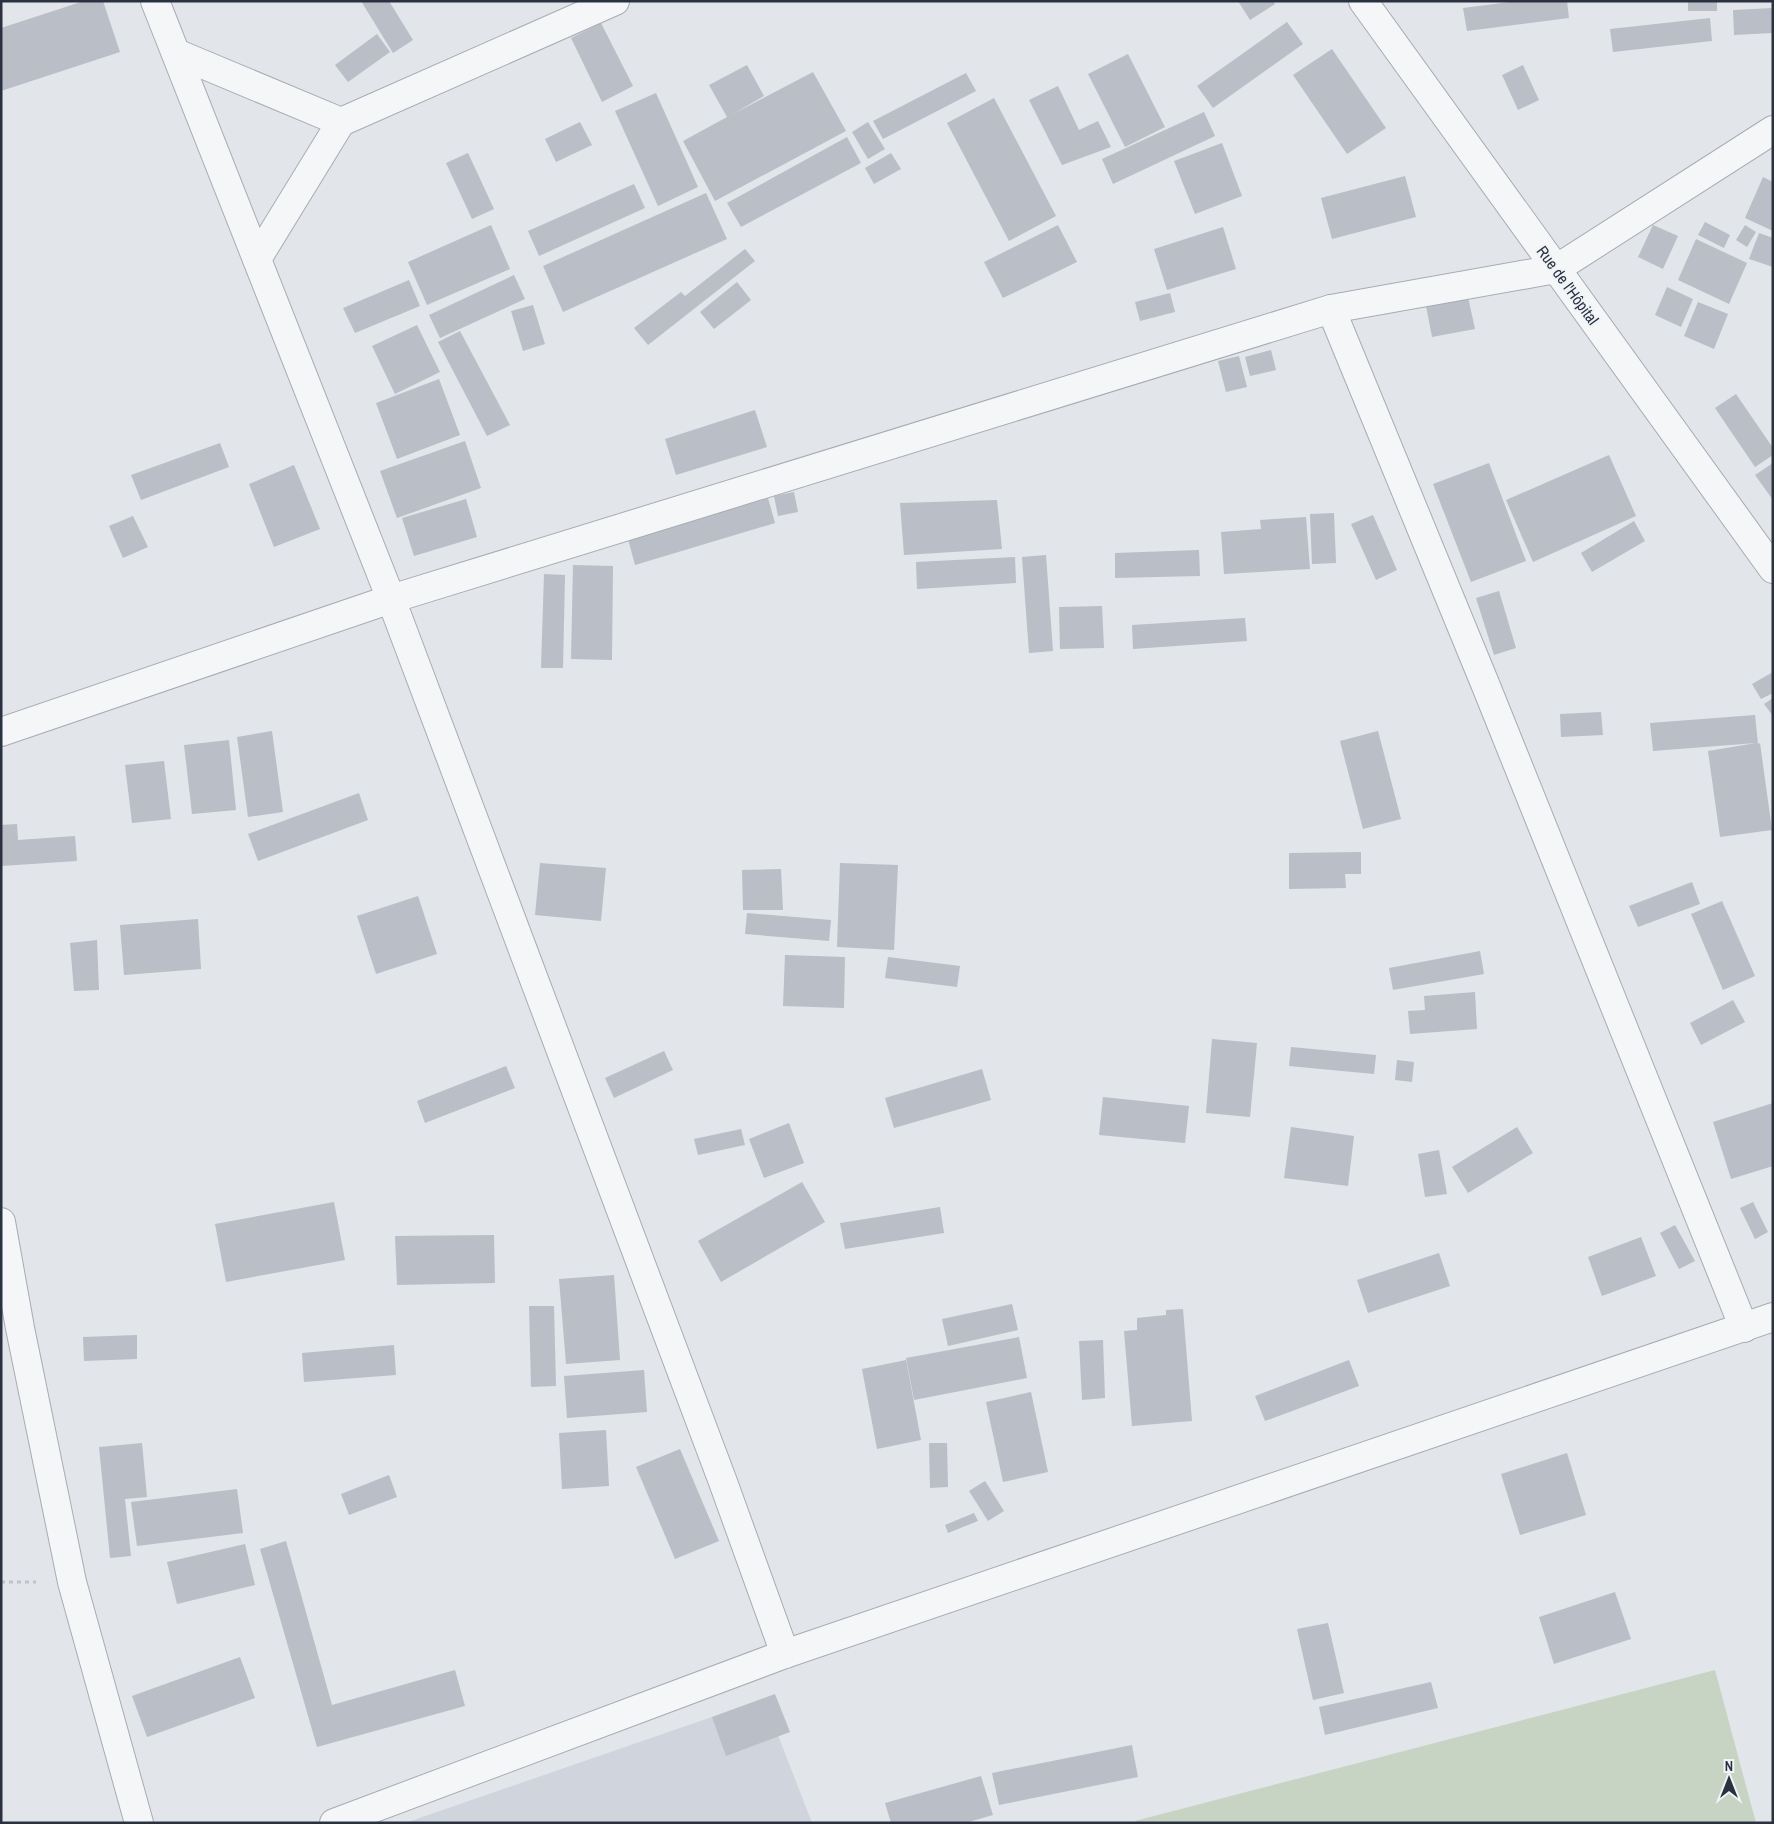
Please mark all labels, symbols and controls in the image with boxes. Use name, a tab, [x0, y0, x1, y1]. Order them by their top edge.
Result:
street label: Rue de l'Hôpital	[1532, 241, 1604, 329]
north arrow	[1704, 1754, 1754, 1804]
text: N	[1725, 1757, 1733, 1775]

